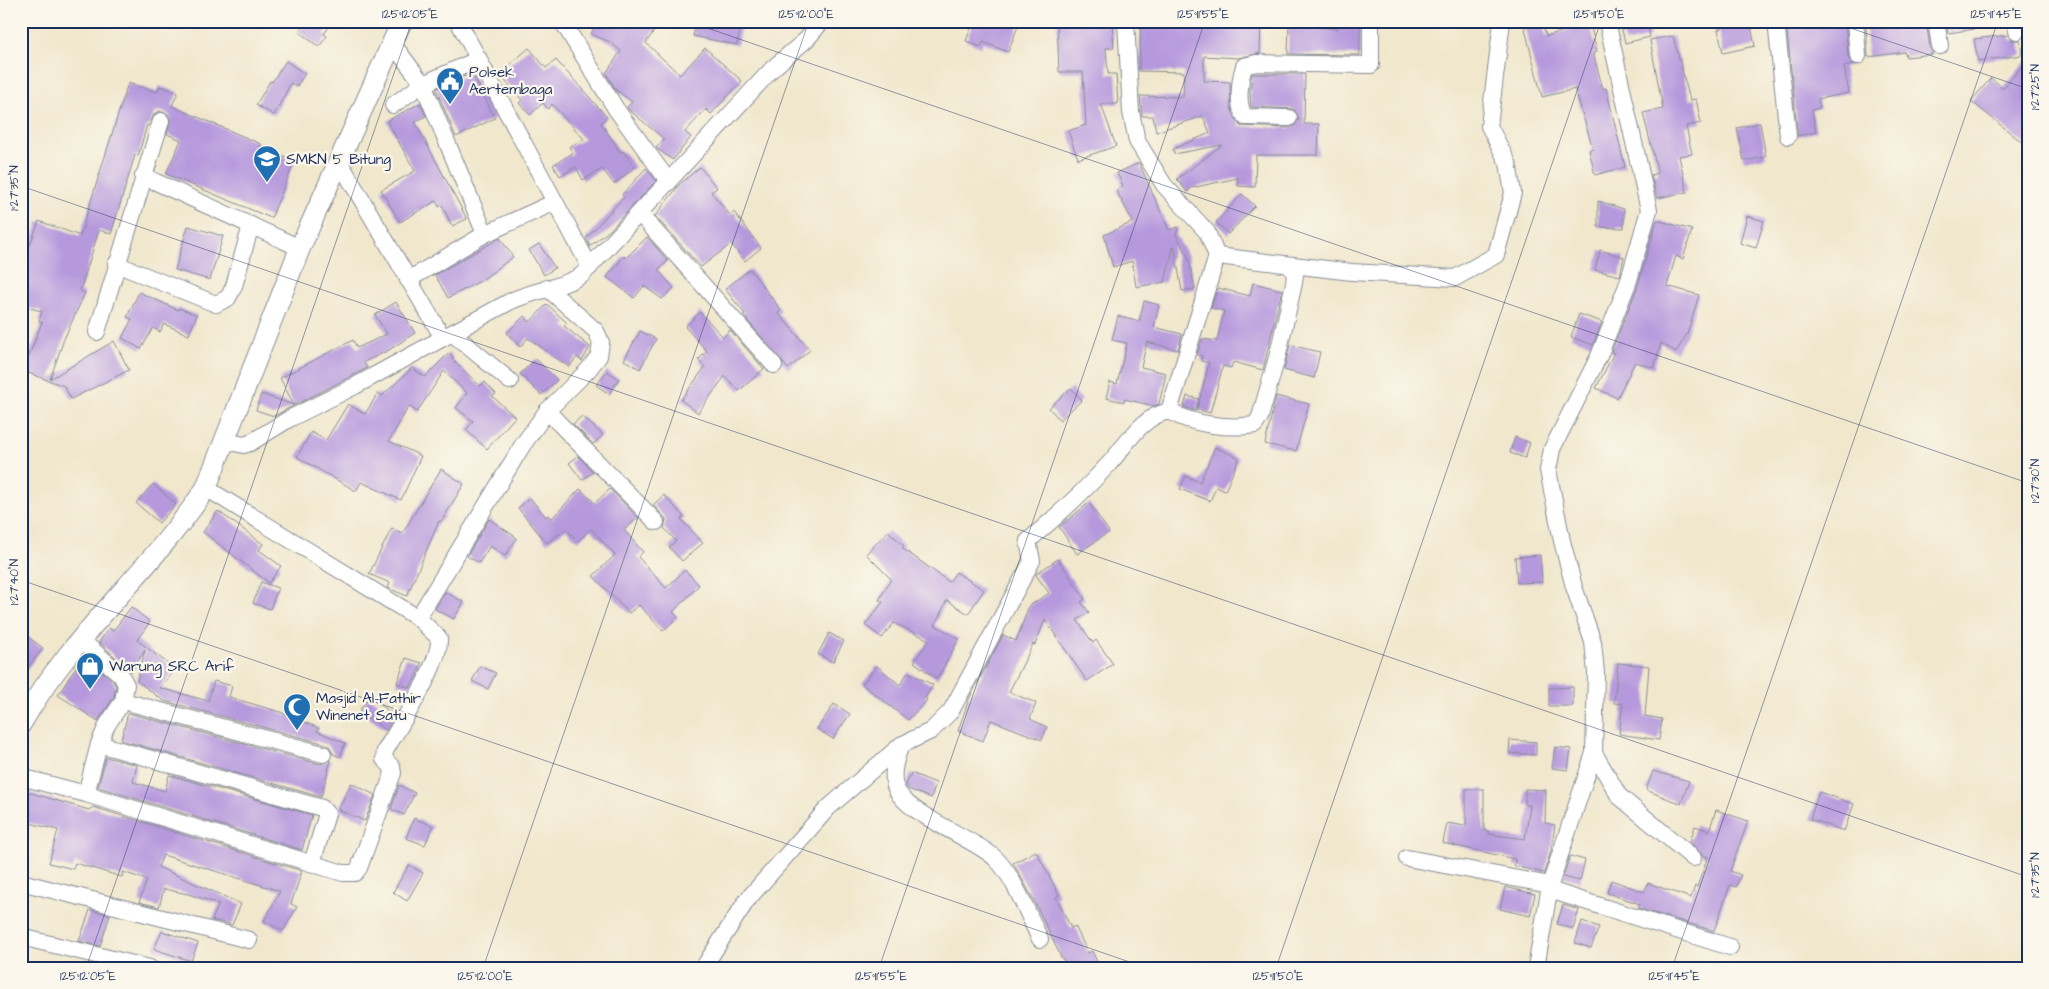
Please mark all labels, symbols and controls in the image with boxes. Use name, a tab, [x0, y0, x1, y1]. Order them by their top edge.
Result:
text: 125°12'05"E	[382, 6, 438, 23]
text: 125°12'00"E	[779, 6, 833, 23]
text: 125°11'55"E	[1177, 6, 1229, 23]
text: 125°11'50"E	[1574, 6, 1624, 23]
text: 125°11'45"E	[1970, 6, 2022, 23]
place label: Polsek Aertembaga	[469, 62, 553, 101]
text: 1°27'25"N	[2027, 63, 2044, 110]
public building icon: Polsek Aertembaga	[435, 66, 465, 105]
school or university icon: SMKN 5 Bitung	[252, 144, 282, 183]
place label: SMKN 5 Bitung	[286, 149, 391, 171]
text: 1°27'35"N	[6, 165, 23, 211]
text: 1°27'30"N	[2027, 458, 2044, 503]
text: 1°27'40"N	[6, 558, 23, 605]
shop icon: Warung SRC Arif	[75, 651, 105, 690]
place label: Warung SRC Arif	[109, 656, 234, 678]
place label: Masjid Al-Fathir Winenet Satu	[316, 688, 421, 726]
mosque icon: Masjid Al-Fathir Winenet Satu	[282, 692, 312, 731]
text: 1°27'35"N	[2027, 852, 2044, 898]
text: 125°12'05"E	[60, 968, 116, 985]
text: 125°12'00"E	[458, 968, 512, 985]
text: 125°11'55"E	[855, 968, 907, 985]
text: 125°11'50"E	[1253, 968, 1303, 985]
text: 125°11'45"E	[1648, 968, 1700, 985]

